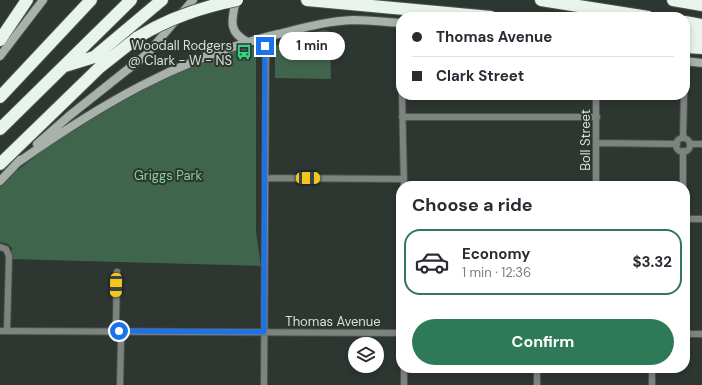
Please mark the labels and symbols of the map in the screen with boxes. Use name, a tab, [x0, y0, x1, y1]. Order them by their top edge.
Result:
callout: 1 min	[279, 32, 345, 60]
place label: Woodall Rodgers @ Clark - W - NS	[128, 37, 232, 69]
route end	[256, 37, 274, 55]
bus stop icon: Woodall Rodgers @ Clark - W - NS	[235, 43, 253, 61]
street label: Boll Street	[577, 109, 594, 171]
park label: Griggs Park	[134, 167, 202, 184]
car	[296, 172, 320, 184]
car	[110, 273, 122, 297]
street label: Thomas Avenue	[285, 313, 381, 330]
route start	[110, 322, 128, 340]

